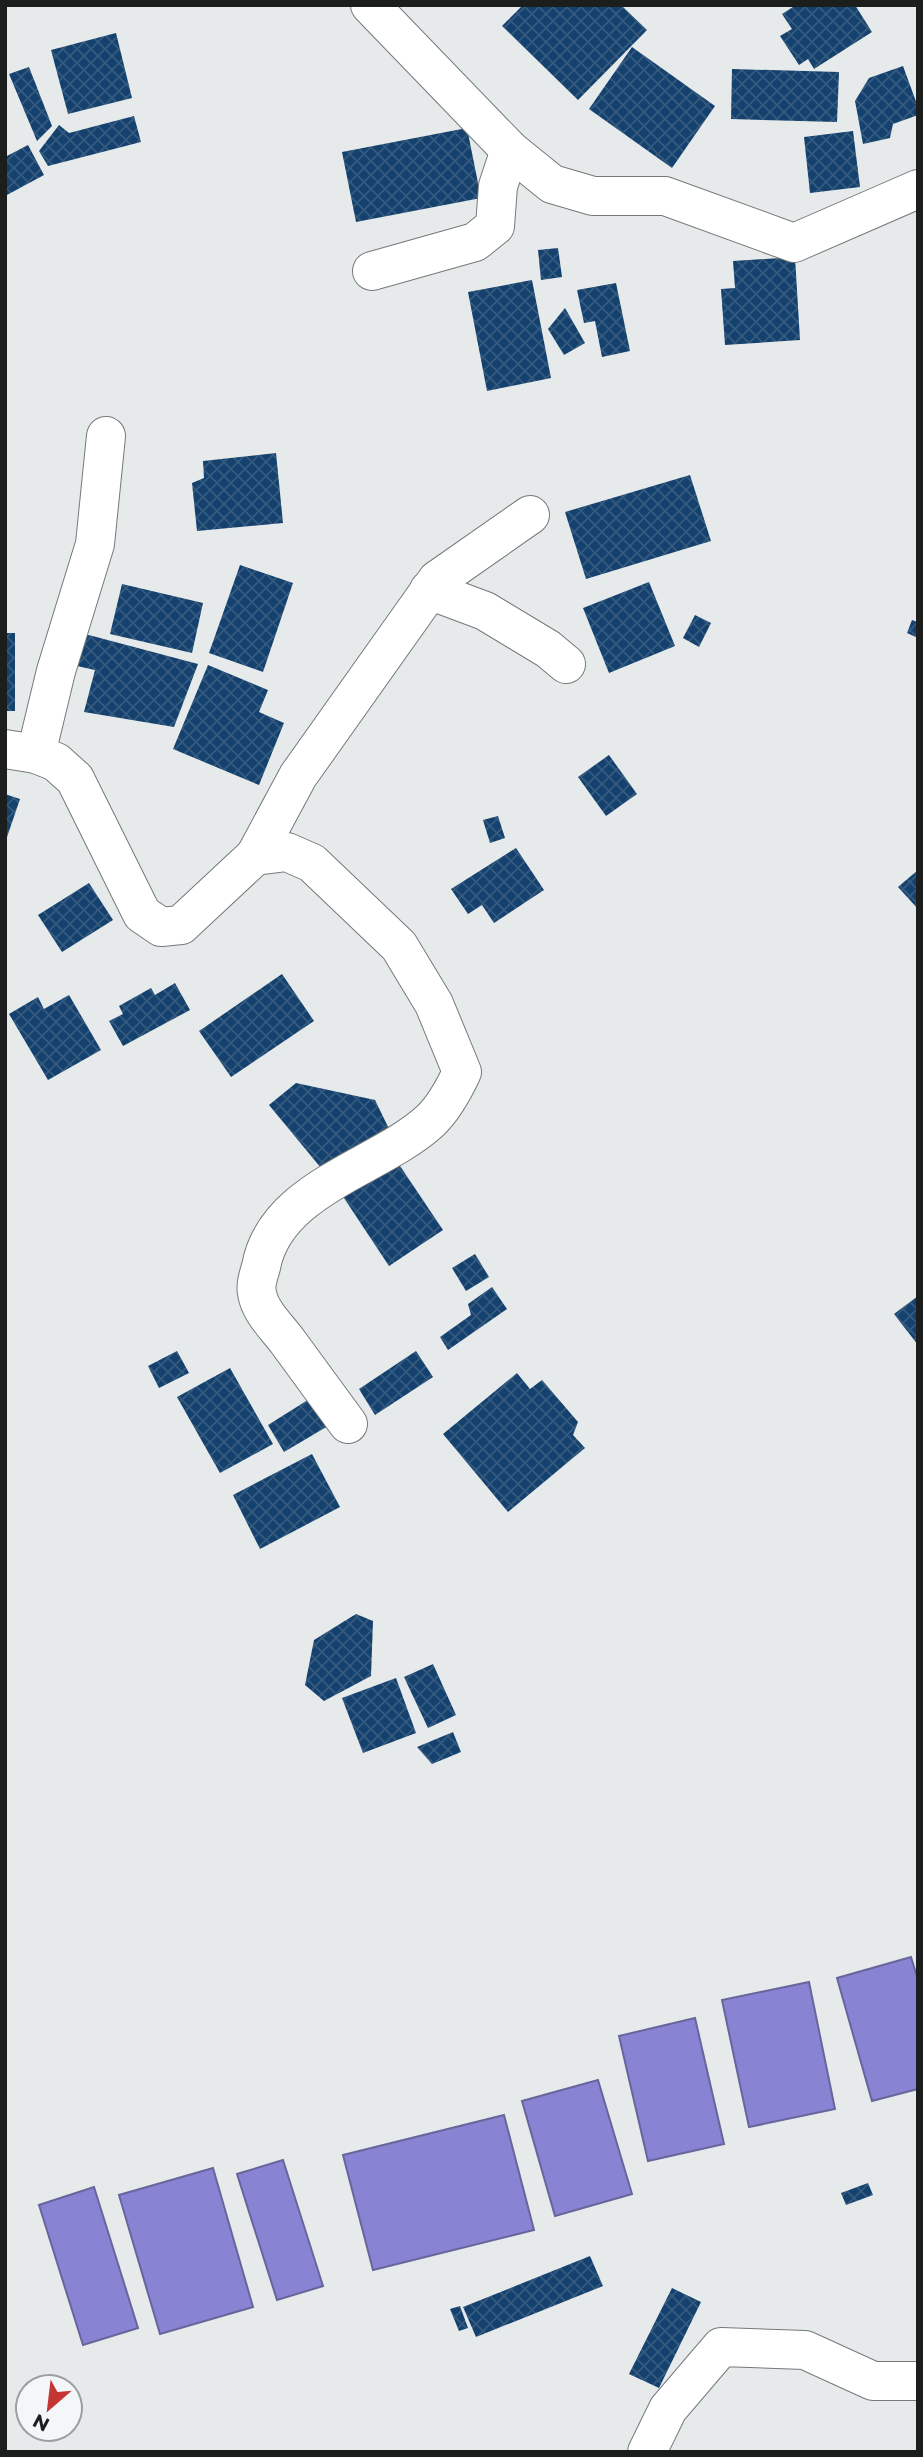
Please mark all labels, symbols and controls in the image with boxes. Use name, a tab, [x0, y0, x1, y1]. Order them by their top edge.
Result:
north arrow	[14, 2373, 84, 2443]
text: N	[29, 2409, 53, 2436]

